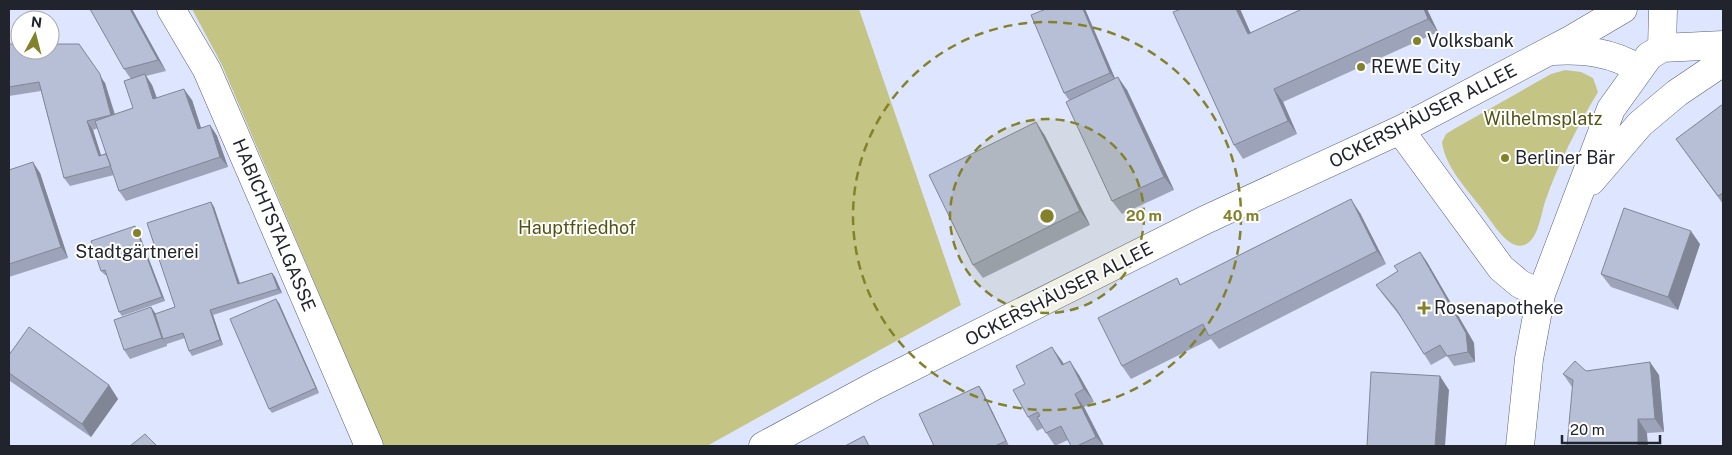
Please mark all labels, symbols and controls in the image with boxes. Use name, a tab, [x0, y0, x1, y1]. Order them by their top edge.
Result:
north arrow	[10, 10, 60, 60]
text: N	[30, 13, 43, 31]
place label: Volksbank	[1427, 30, 1514, 51]
marker: Volksbank	[1411, 35, 1423, 47]
place label: REWE City	[1371, 56, 1461, 77]
street label: OCKERSHÄUSER ALLEE	[1325, 58, 1520, 172]
marker: REWE City	[1355, 61, 1367, 73]
park label: Wilhelmsplatz	[1484, 108, 1602, 129]
street label: HABICHTSTALGASSE	[229, 135, 320, 314]
place label: Berliner Bär	[1515, 147, 1615, 168]
marker: Berliner Bär	[1499, 152, 1511, 164]
centre of rings	[1038, 207, 1056, 225]
text: 20 m	[1126, 207, 1162, 224]
text: 40 m	[1223, 207, 1259, 224]
park label: Hauptfriedhof	[518, 217, 636, 238]
marker: Stadtgärtnerei	[131, 227, 143, 239]
street label: OCKERSHÄUSER ALLEE	[961, 236, 1156, 350]
place label: Stadtgärtnerei	[75, 241, 199, 262]
place label: Rosenapotheke	[1434, 297, 1564, 318]
marker: Rosenapotheke	[1418, 302, 1430, 314]
scale bar	[1562, 412, 1660, 444]
text: 20 m	[1570, 421, 1605, 438]

